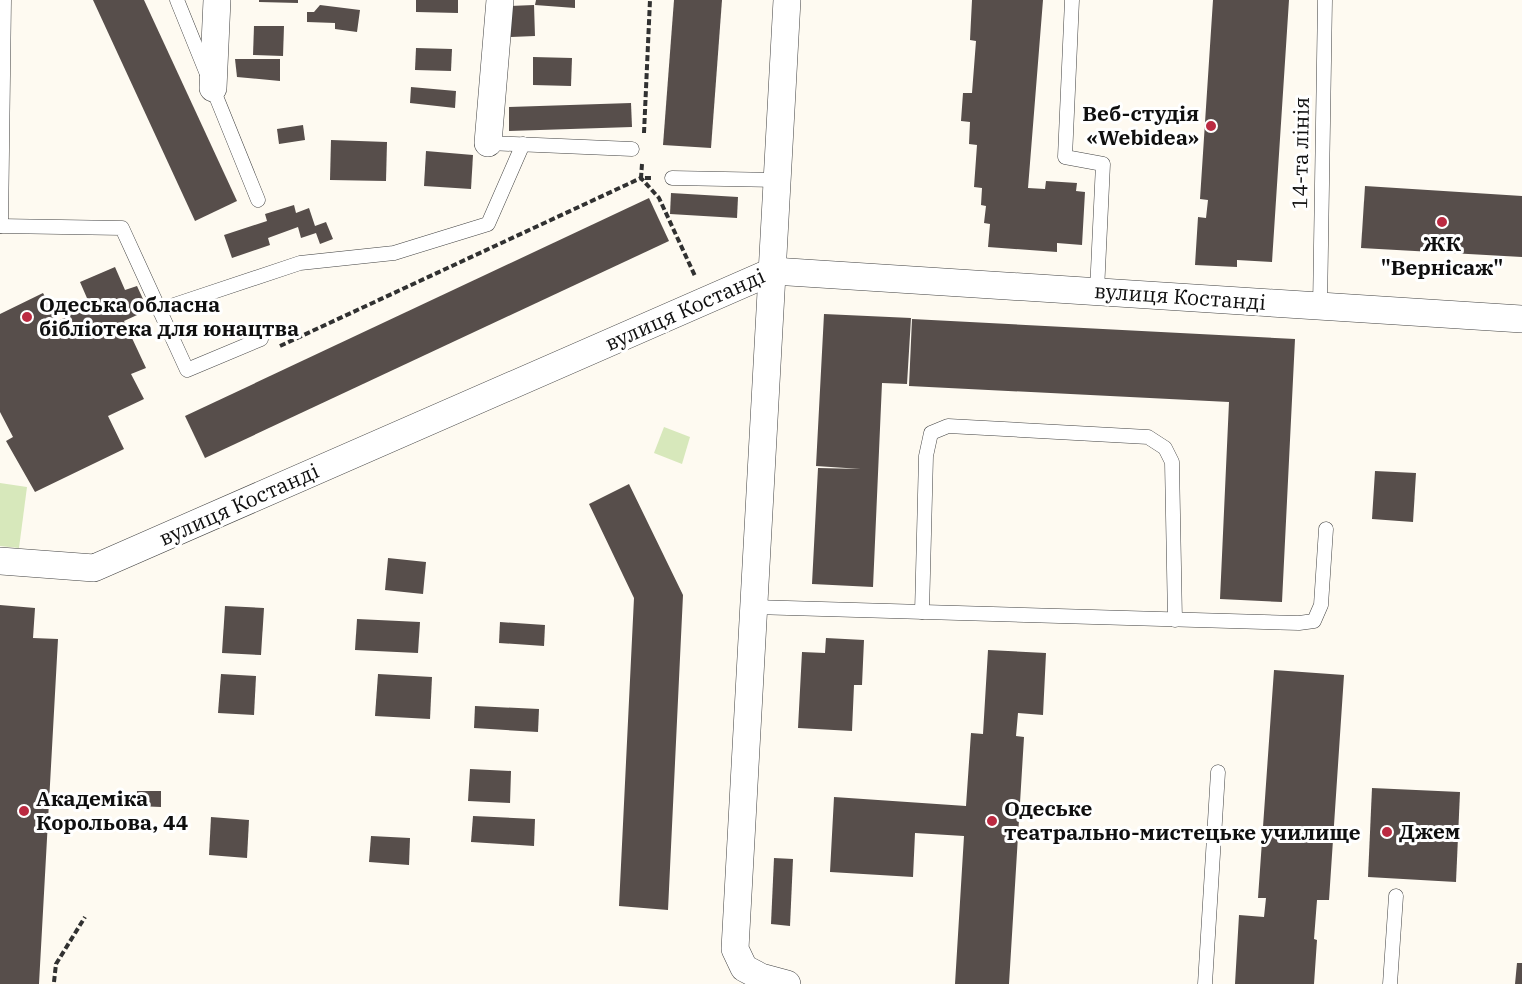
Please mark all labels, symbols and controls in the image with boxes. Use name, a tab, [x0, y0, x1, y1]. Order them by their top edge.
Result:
street label: 14-та лінія	[1285, 96, 1315, 210]
place label: Веб-студія «Webidea»	[1082, 99, 1199, 151]
marker: Веб-студія «Webidea»	[1204, 119, 1218, 133]
marker: ЖК "Вернісаж"	[1435, 215, 1449, 229]
place label: ЖК "Вернісаж"	[1381, 229, 1503, 281]
street label: вулиця Костанді	[600, 261, 769, 357]
street label: вулиця Костанді	[1093, 276, 1267, 316]
place label: Одеська обласна бібліотека для юнацтва	[39, 290, 299, 342]
marker: Одеська обласна бібліотека для юнацтва	[20, 310, 34, 324]
street label: вулиця Костанді	[154, 456, 323, 552]
place label: Академіка Корольова, 44	[36, 784, 188, 836]
place label: Одеське театрально-мистецьке училище	[1004, 794, 1361, 846]
marker: Академіка Корольова, 44	[17, 804, 31, 818]
marker: Одеське театрально-мистецьке училище	[985, 814, 999, 828]
place label: Джем	[1399, 817, 1460, 845]
marker: Джем	[1380, 825, 1394, 839]

